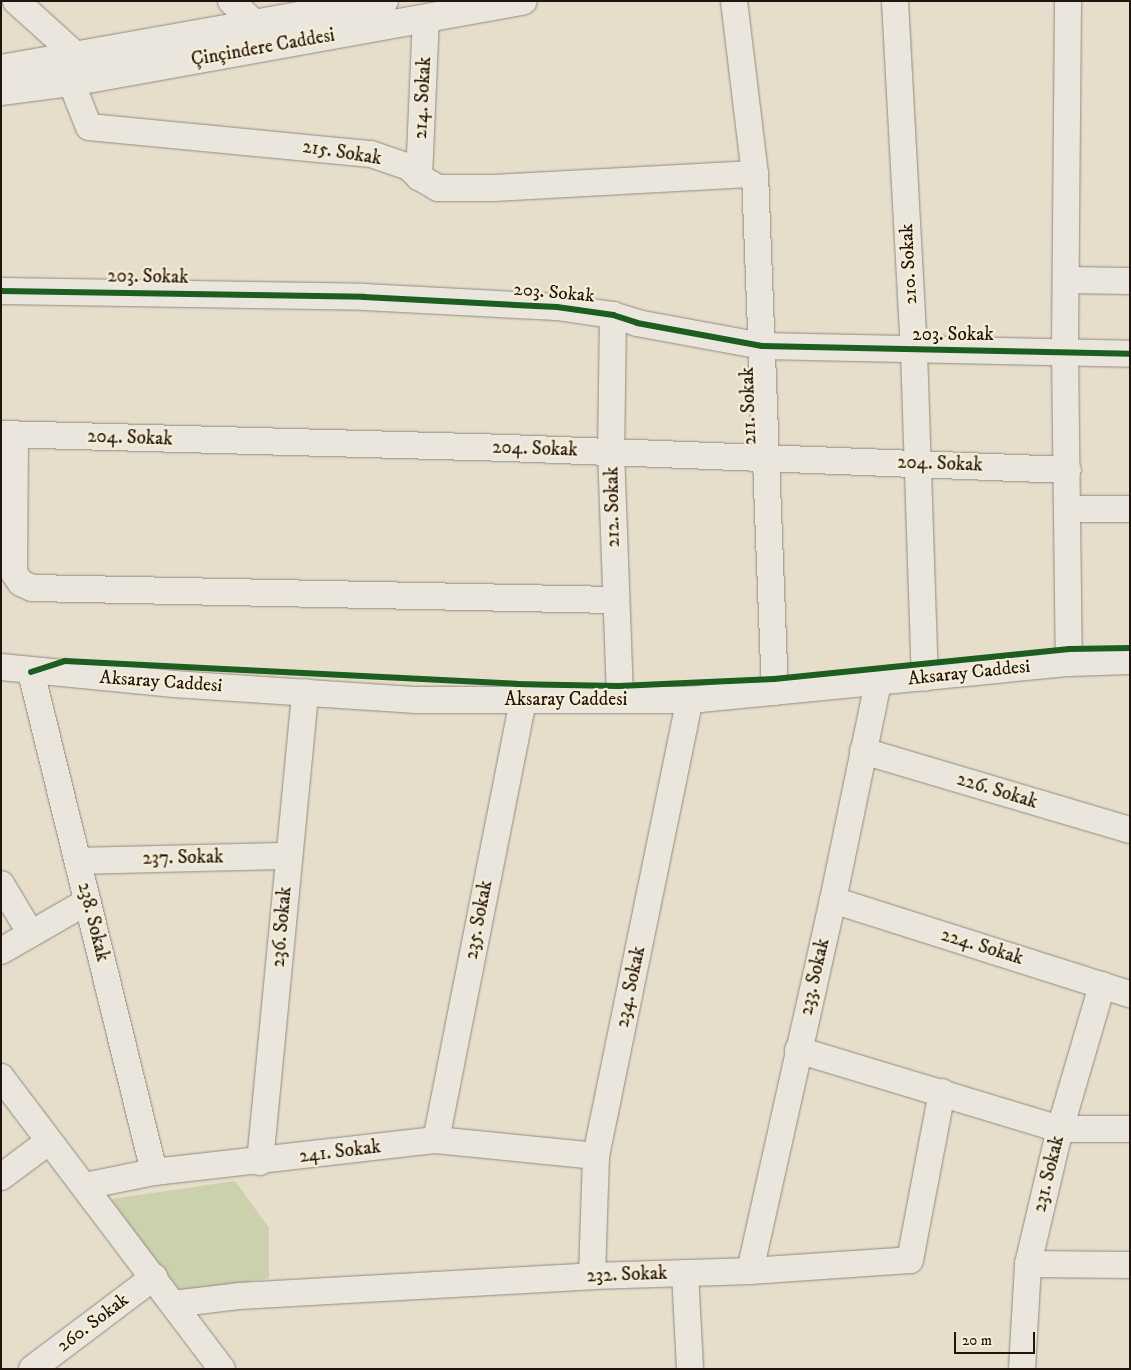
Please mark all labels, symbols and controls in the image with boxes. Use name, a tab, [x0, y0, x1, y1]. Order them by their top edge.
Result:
street label: Çinçindere Caddesi	[189, 24, 337, 72]
street label: 214. Sokak	[409, 56, 437, 140]
street label: 215. Sokak	[301, 136, 383, 170]
street label: 210. Sokak	[895, 223, 923, 305]
street label: 203. Sokak	[107, 265, 189, 289]
street label: 203. Sokak	[513, 278, 595, 308]
street label: 203. Sokak	[912, 324, 994, 346]
street label: 211. Sokak	[736, 367, 762, 445]
street label: 204. Sokak	[87, 425, 173, 451]
street label: 204. Sokak	[492, 436, 578, 462]
street label: 204. Sokak	[897, 451, 983, 477]
street label: 212. Sokak	[601, 467, 625, 547]
street label: Aksaray Caddesi	[907, 655, 1031, 691]
street label: Aksaray Caddesi	[99, 666, 223, 698]
street label: Aksaray Caddesi	[505, 689, 627, 711]
street label: 226. Sokak	[954, 768, 1040, 814]
street label: 237. Sokak	[142, 846, 224, 870]
street label: 235. Sokak	[460, 879, 498, 961]
street label: 238. Sokak	[72, 880, 114, 964]
street label: 236. Sokak	[267, 886, 297, 968]
street label: 224. Sokak	[938, 924, 1026, 970]
street label: 233. Sokak	[795, 936, 835, 1018]
street label: 234. Sokak	[611, 944, 651, 1030]
street label: 231. Sokak	[1029, 1133, 1069, 1215]
street label: 241. Sokak	[298, 1136, 382, 1168]
street label: 232. Sokak	[586, 1262, 668, 1288]
street label: 260. Sokak	[53, 1289, 133, 1357]
scale bar	[956, 1322, 1037, 1354]
text: 20 m	[962, 1331, 992, 1350]

